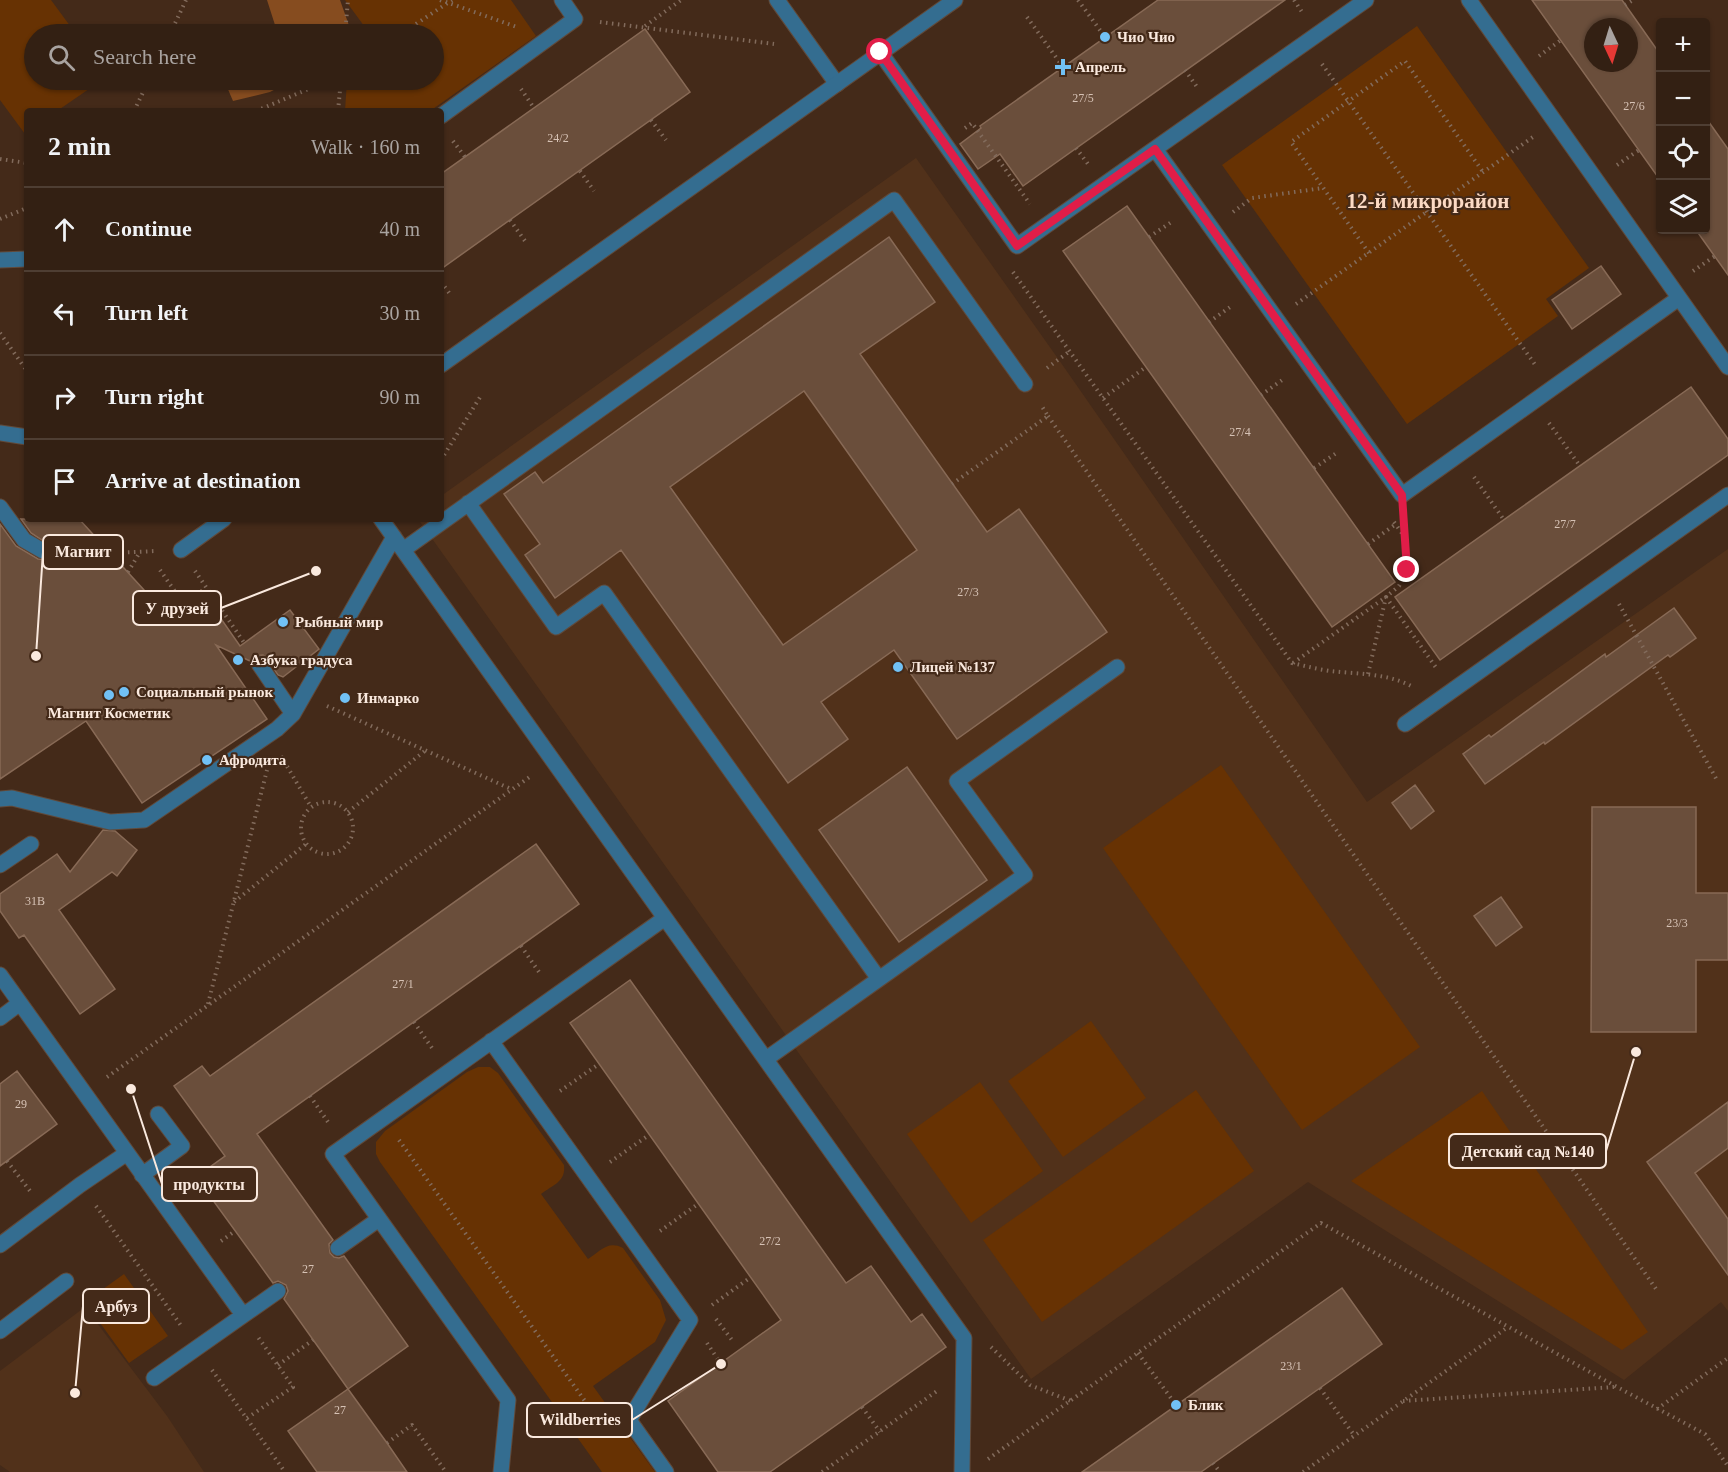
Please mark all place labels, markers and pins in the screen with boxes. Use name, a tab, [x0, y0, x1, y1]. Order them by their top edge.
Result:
place label: Чио Чио	[1117, 29, 1175, 45]
marker: Чио Чио	[1098, 30, 1112, 44]
place label: Апрель	[1075, 59, 1126, 75]
marker: Апрель	[1056, 60, 1070, 74]
callout: Магнит	[43, 535, 123, 569]
callout: У друзей	[133, 591, 221, 625]
place label: Рыбный мир	[295, 614, 383, 630]
marker: Рыбный мир	[276, 615, 290, 629]
place label: Азбука градуса	[250, 652, 353, 668]
marker: Азбука градуса	[231, 653, 245, 667]
place label: Лицей №137	[910, 659, 996, 675]
marker: Лицей №137	[891, 660, 905, 674]
place label: Социальный рынок	[136, 684, 274, 700]
marker: Социальный рынок	[117, 685, 131, 699]
marker: Магнит Косметик	[102, 688, 116, 702]
place label: Инмарко	[357, 690, 419, 706]
marker: Инмарко	[338, 691, 352, 705]
place label: Магнит Косметик	[48, 705, 171, 721]
place label: Афродита	[219, 752, 287, 768]
marker: Афродита	[200, 753, 214, 767]
callout: Детский сад №140	[1449, 1134, 1606, 1168]
callout: продукты	[162, 1167, 257, 1201]
callout: Арбуз	[83, 1289, 149, 1323]
place label: Блик	[1188, 1397, 1224, 1413]
marker: Блик	[1169, 1398, 1183, 1412]
callout: Wildberries	[527, 1403, 632, 1437]

